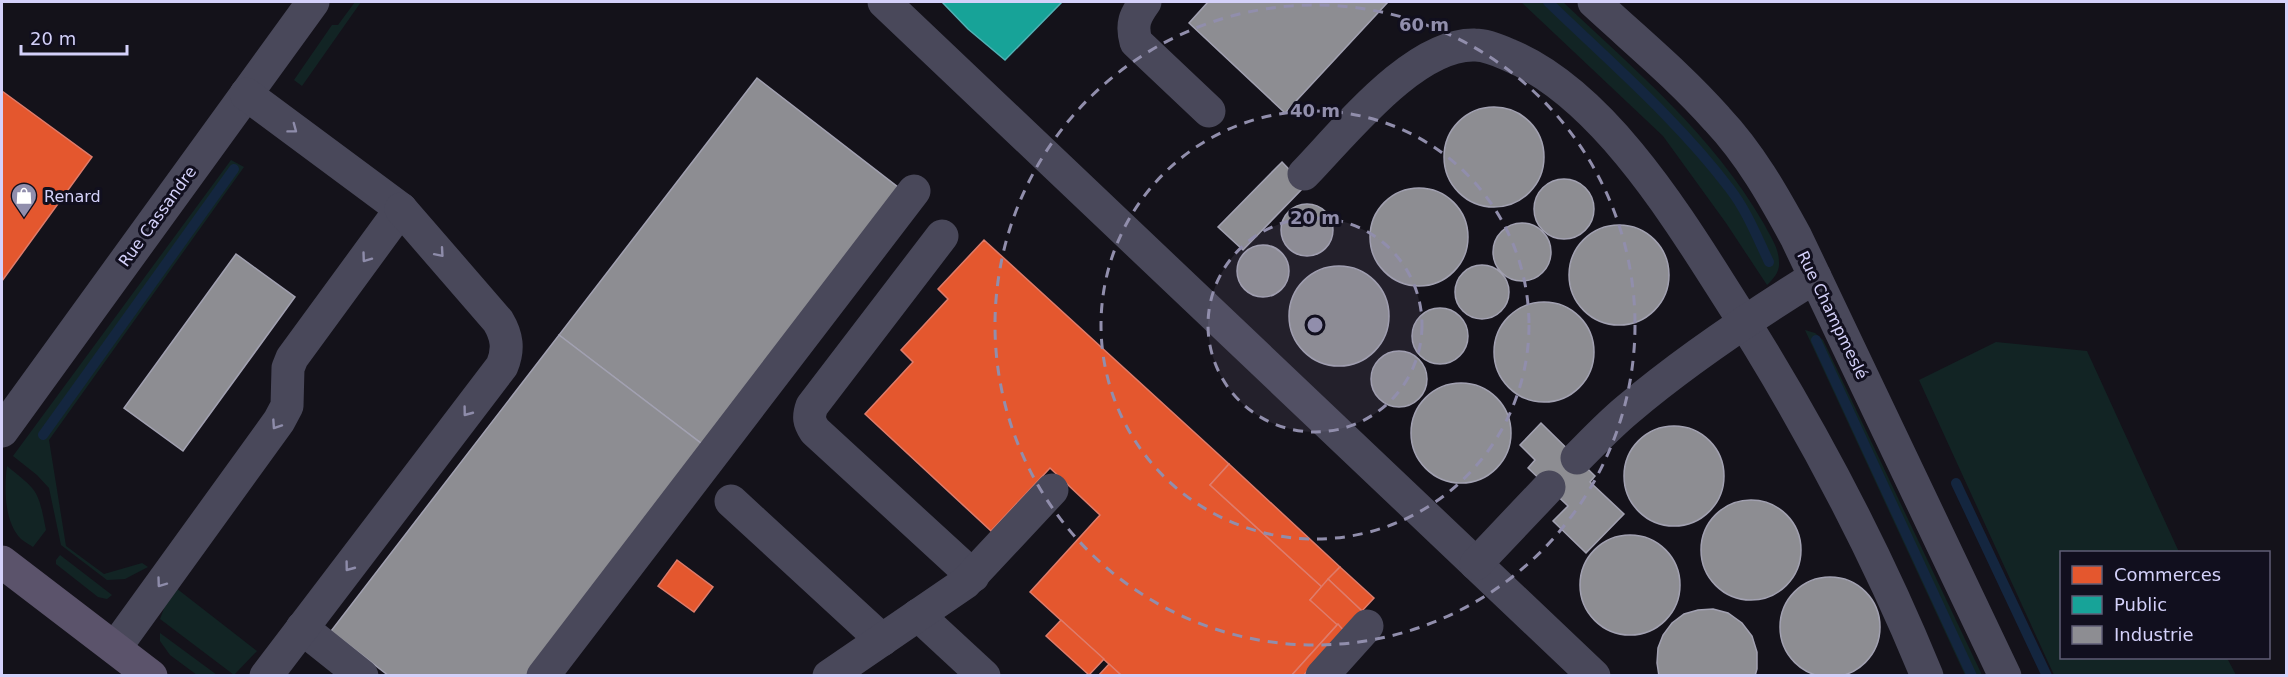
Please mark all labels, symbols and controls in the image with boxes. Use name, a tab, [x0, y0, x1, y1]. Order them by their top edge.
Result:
text: 60 m	[1399, 14, 1449, 35]
scale bar	[21, 18, 128, 56]
text: 20 m	[30, 28, 76, 49]
text: 40 m	[1290, 100, 1340, 121]
one-way arrow	[287, 121, 298, 132]
street label: Rue Cassandre	[115, 162, 200, 270]
shop icon: Renard	[9, 181, 39, 219]
place label: Renard	[44, 187, 101, 206]
text: 20 m	[1290, 207, 1340, 228]
one-way arrow	[432, 247, 443, 258]
street label: Rue Champmeslé	[1793, 248, 1872, 382]
one-way arrow	[362, 251, 373, 262]
centre of rings	[1305, 315, 1325, 335]
one-way arrow	[463, 405, 474, 416]
one-way arrow	[271, 419, 283, 429]
legend	[2060, 551, 2270, 659]
one-way arrow	[345, 560, 356, 571]
text: Commerces	[2114, 564, 2221, 585]
one-way arrow	[157, 576, 168, 587]
text: Public	[2114, 594, 2167, 615]
text: Industrie	[2114, 624, 2193, 645]

